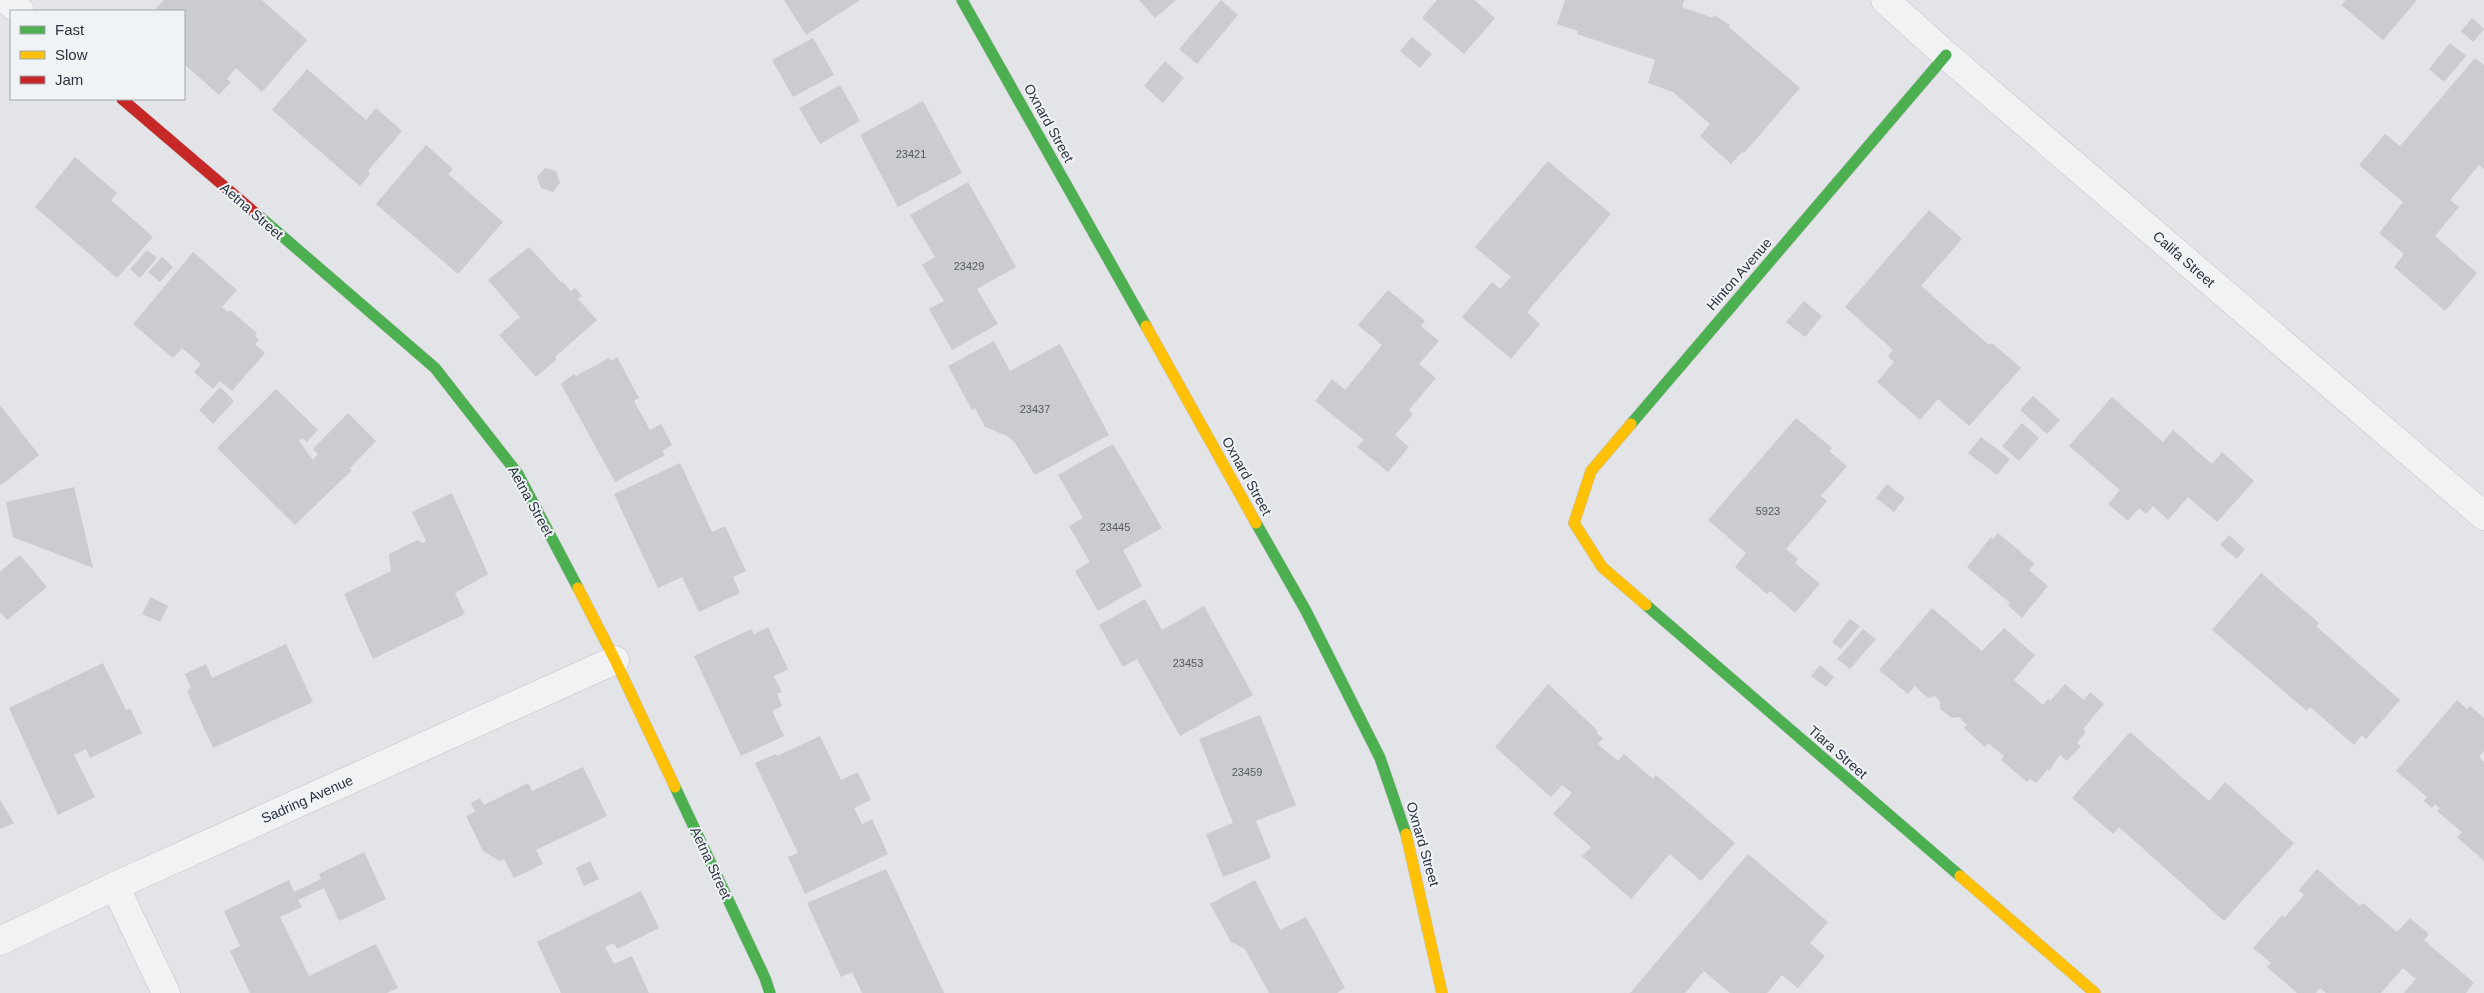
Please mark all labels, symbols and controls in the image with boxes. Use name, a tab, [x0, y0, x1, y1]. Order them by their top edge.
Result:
legend	[10, 10, 185, 100]
text: Fast	[55, 21, 85, 38]
text: Slow	[55, 46, 88, 63]
text: Jam	[55, 71, 83, 88]
street label: Oxnard Street	[1021, 81, 1077, 165]
house number: 23421	[896, 148, 926, 160]
street label: Aetna Street	[217, 179, 287, 243]
street label: Califa Street	[2150, 228, 2218, 290]
street label: Hinton Avenue	[1703, 234, 1775, 314]
house number: 23429	[954, 260, 984, 272]
house number: 23437	[1020, 403, 1050, 415]
street label: Oxnard Street	[1219, 434, 1275, 518]
street label: Aetna Street	[505, 463, 557, 539]
house number: 5923	[1756, 505, 1780, 517]
house number: 23445	[1100, 521, 1130, 533]
house number: 23453	[1173, 657, 1203, 669]
street label: Tiara Street	[1805, 722, 1871, 782]
house number: 23459	[1232, 766, 1262, 778]
street label: Sadring Avenue	[259, 772, 355, 826]
street label: Oxnard Street	[1403, 800, 1443, 888]
street label: Aetna Street	[687, 824, 735, 902]

